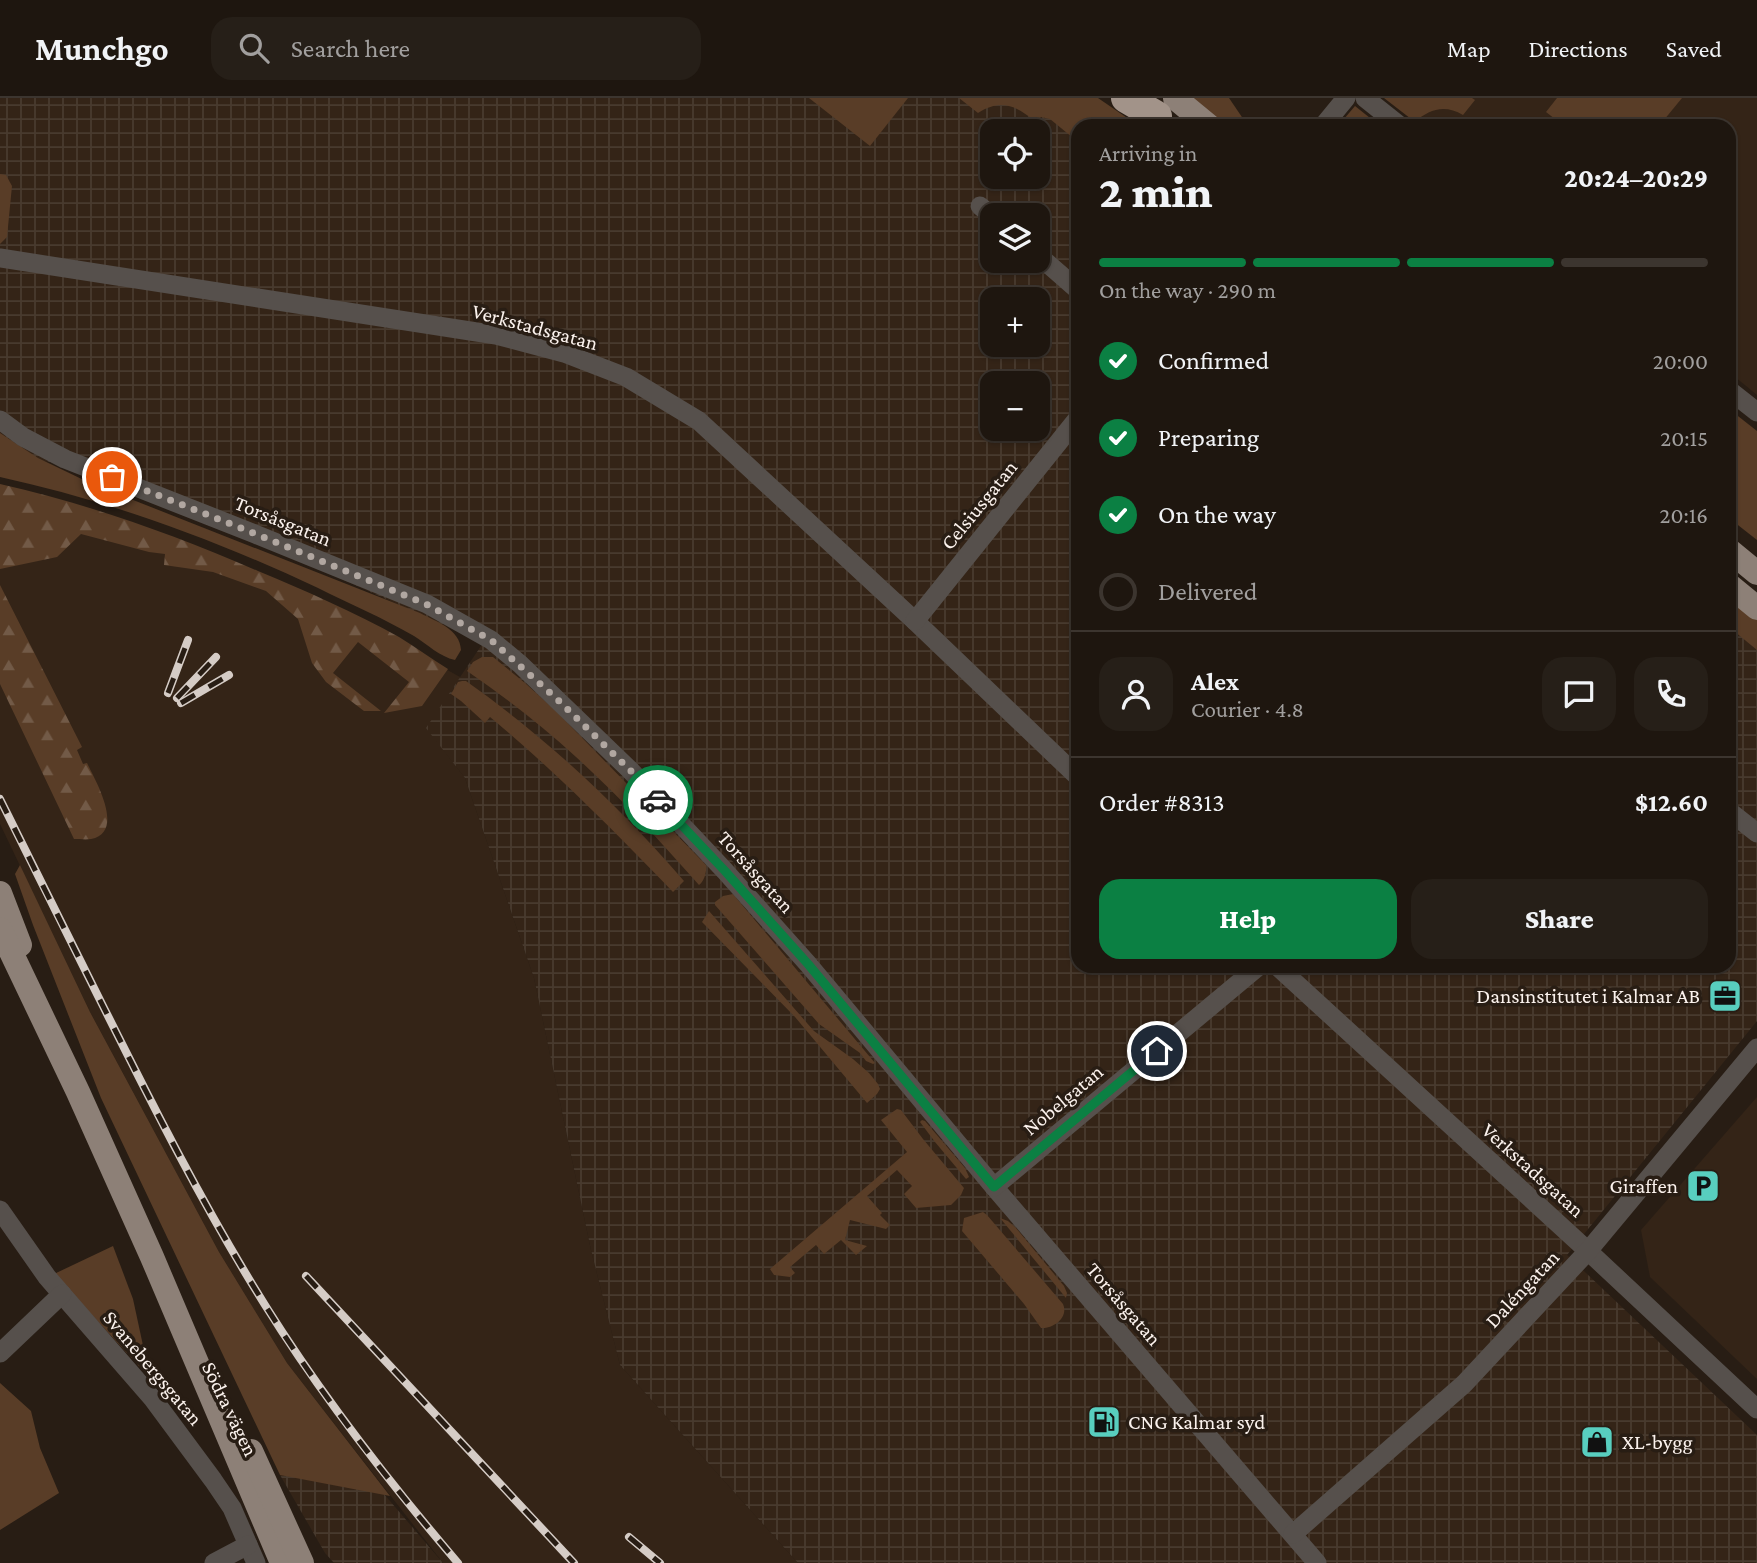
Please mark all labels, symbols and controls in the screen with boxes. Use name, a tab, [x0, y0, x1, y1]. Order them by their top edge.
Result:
search box	[211, 17, 701, 80]
icon: search	[235, 29, 273, 67]
text: Munchgo	[35, 30, 169, 67]
text: Search here	[291, 34, 410, 63]
text: Map	[1447, 35, 1491, 62]
text: Directions	[1529, 35, 1628, 62]
text: Saved	[1666, 35, 1722, 62]
map controls	[980, 119, 1050, 441]
button: locate	[980, 119, 1050, 189]
text: Arriving in	[1099, 140, 1197, 166]
text: 20:24–20:29	[1564, 164, 1708, 193]
text: 2 min	[1099, 166, 1213, 217]
button: layers	[980, 203, 1050, 273]
text: On the way · 290 m	[1099, 277, 1276, 303]
button: +	[980, 287, 1050, 357]
street label: Verkstadsgatan	[469, 299, 601, 355]
icon: check	[1099, 342, 1137, 380]
text: Confirmed	[1158, 346, 1269, 375]
text: 20:00	[1653, 348, 1708, 374]
button: −	[980, 371, 1050, 441]
icon: check	[1099, 419, 1137, 457]
text: Preparing	[1158, 423, 1259, 452]
text: 20:15	[1660, 425, 1708, 451]
pin	[82, 447, 142, 507]
street label: Celsiusgatan	[936, 456, 1022, 554]
icon: bag	[93, 458, 131, 496]
street label: Torsåsgatan	[231, 491, 335, 551]
icon: check	[1099, 496, 1137, 534]
text: On the way	[1158, 500, 1276, 529]
text: 20:16	[1659, 502, 1708, 528]
text: Delivered	[1158, 577, 1257, 606]
button: person	[1099, 657, 1173, 731]
button: chat	[1542, 657, 1616, 731]
button: phone	[1634, 657, 1708, 731]
text: Alex	[1191, 667, 1239, 696]
text: Courier · 4.8	[1191, 696, 1304, 722]
courier	[623, 765, 693, 835]
icon: car	[639, 781, 677, 819]
text: Order #8313	[1099, 788, 1224, 817]
text: $12.60	[1635, 788, 1708, 817]
street label: Torsåsgatan	[713, 826, 799, 918]
button: Help	[1099, 879, 1397, 959]
button: Share	[1411, 879, 1708, 959]
office icon: Dansinstitutet i Kalmar AB	[1706, 977, 1744, 1015]
place label: Dansinstitutet i Kalmar AB	[1476, 984, 1700, 1008]
pin	[1127, 1021, 1187, 1081]
icon: home	[1138, 1032, 1176, 1070]
street label: Nobelgatan	[1018, 1060, 1108, 1140]
street label: Verkstadsgatan	[1477, 1118, 1589, 1222]
parking icon: Giraffen	[1684, 1167, 1722, 1205]
place label: Giraffen	[1610, 1174, 1678, 1198]
street label: Daléngatan	[1480, 1245, 1564, 1333]
street label: Torsåsgatan	[1081, 1258, 1167, 1350]
street label: Svanebergsgatan	[98, 1306, 208, 1430]
street label: Södra vägen	[197, 1358, 263, 1460]
fuel station icon: CNG Kalmar syd	[1085, 1403, 1123, 1441]
place label: CNG Kalmar syd	[1128, 1410, 1265, 1434]
shop icon: XL-bygg	[1578, 1423, 1616, 1461]
place label: XL-bygg	[1622, 1430, 1693, 1454]

